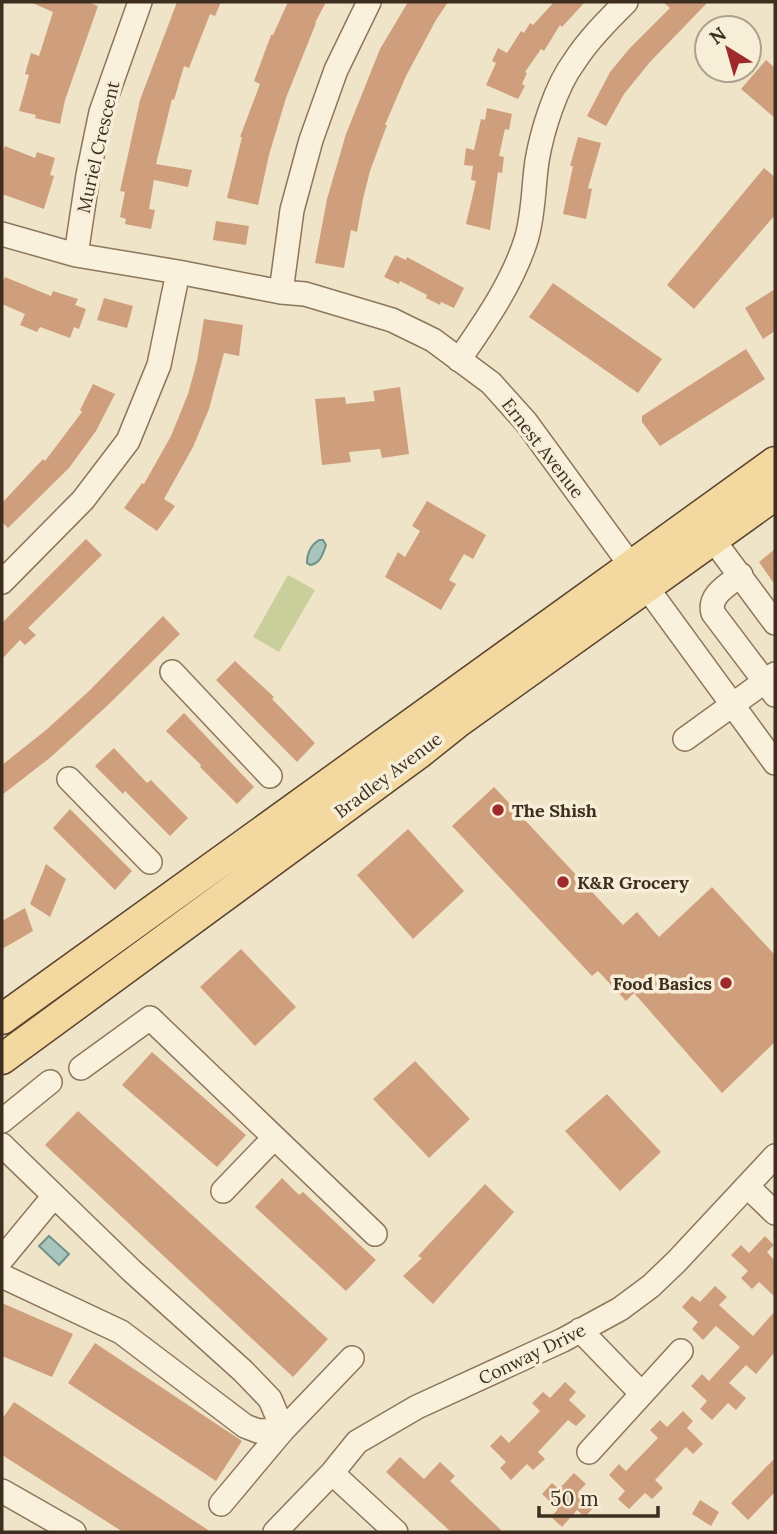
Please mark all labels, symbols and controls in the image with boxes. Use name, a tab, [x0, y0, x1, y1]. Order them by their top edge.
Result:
north arrow	[693, 14, 763, 84]
text: N	[705, 21, 731, 49]
street label: Muriel Crescent	[72, 79, 124, 215]
street label: Ernest Avenue	[497, 393, 589, 503]
street label: Bradley Avenue	[330, 727, 446, 823]
place label: The Shish	[512, 799, 597, 822]
marker: The Shish	[490, 802, 506, 818]
place label: K&R Grocery	[577, 871, 689, 894]
marker: K&R Grocery	[555, 874, 571, 890]
place label: Food Basics	[613, 972, 712, 995]
marker: Food Basics	[718, 975, 734, 991]
street label: Conway Drive	[475, 1318, 590, 1390]
scale bar	[539, 1474, 658, 1518]
text: 50 m	[550, 1485, 599, 1512]

